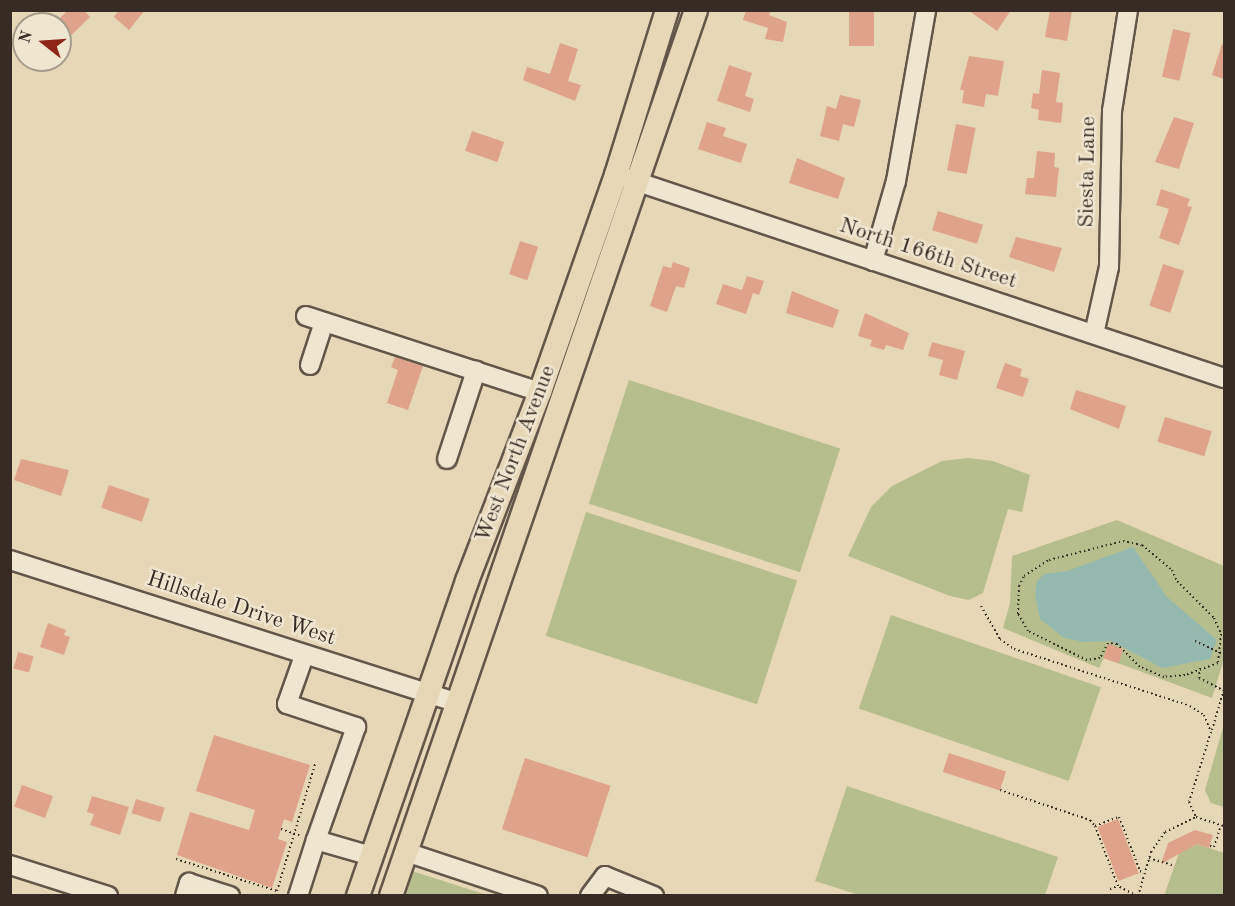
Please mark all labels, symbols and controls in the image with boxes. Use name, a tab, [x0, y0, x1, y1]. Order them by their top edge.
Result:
north arrow	[12, 12, 72, 72]
text: N	[17, 29, 36, 46]
street label: Siesta Lane	[1074, 116, 1102, 228]
street label: North 166th Street	[836, 213, 1020, 295]
street label: West North Avenue	[470, 362, 562, 546]
street label: Hillsdale Drive West	[143, 566, 339, 652]

